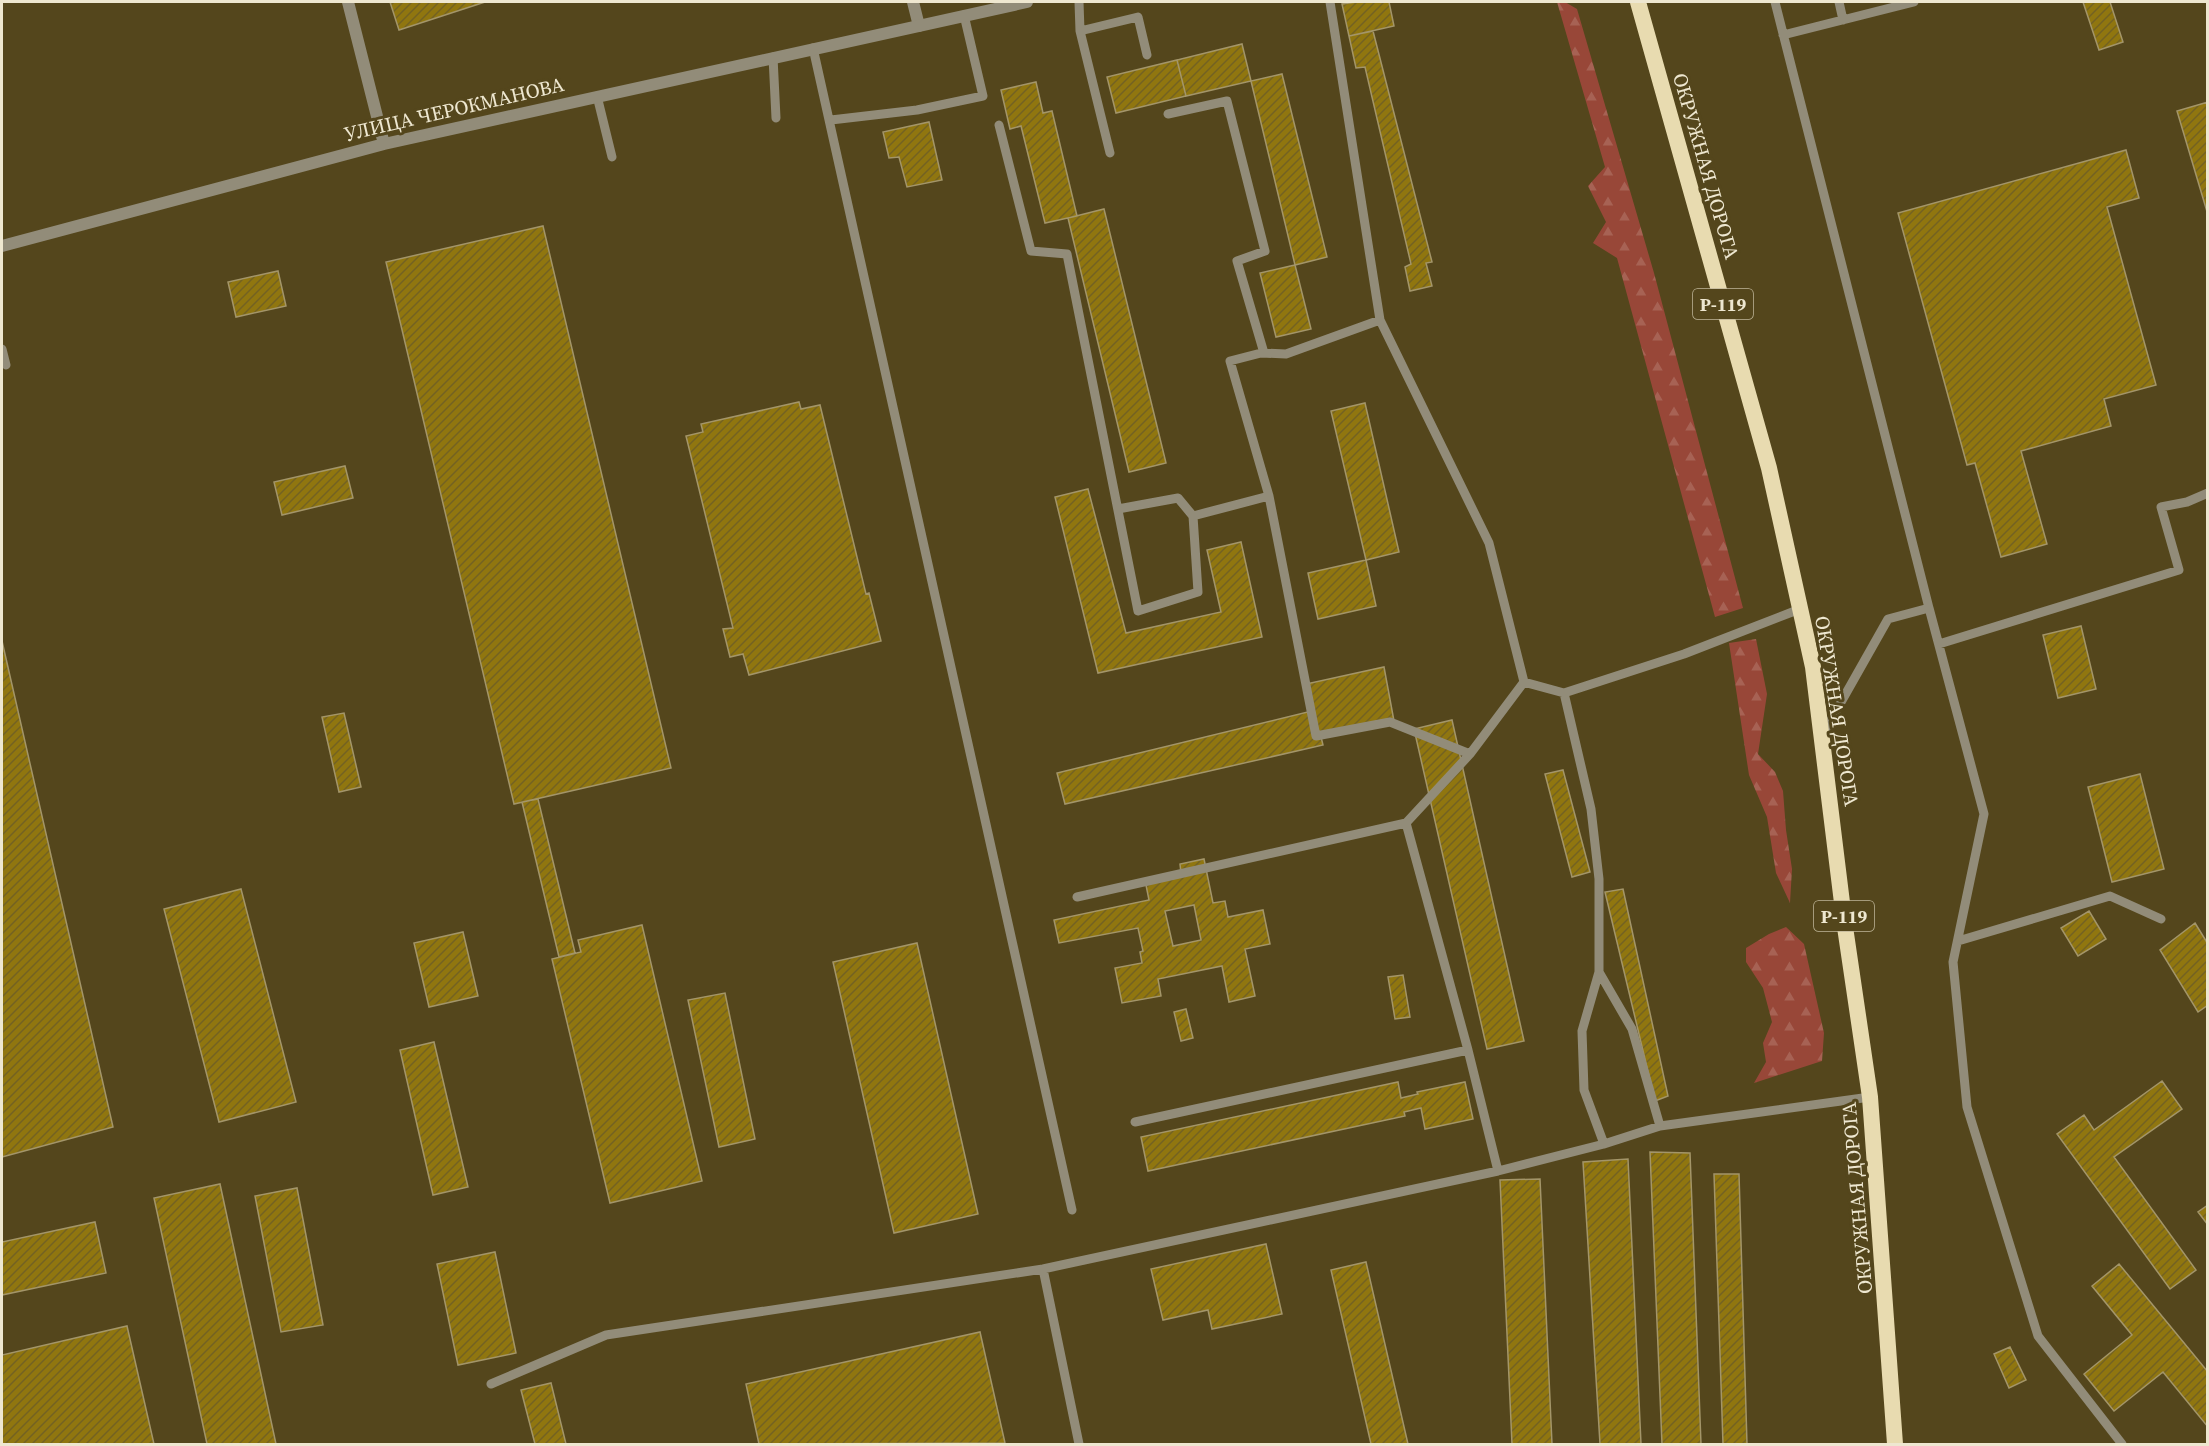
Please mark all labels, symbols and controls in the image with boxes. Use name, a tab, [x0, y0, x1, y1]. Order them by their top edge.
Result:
street label: УЛИЦА ЧЕРОКМАНОВА	[341, 70, 567, 148]
street label: ОКРУЖНАЯ ДОРОГА	[1666, 70, 1746, 263]
road number: Р-119	[1693, 289, 1753, 319]
street label: ОКРУЖНАЯ ДОРОГА	[1808, 614, 1866, 809]
road number: Р-119	[1814, 901, 1874, 931]
street label: ОКРУЖНАЯ ДОРОГА	[1835, 1100, 1879, 1295]

